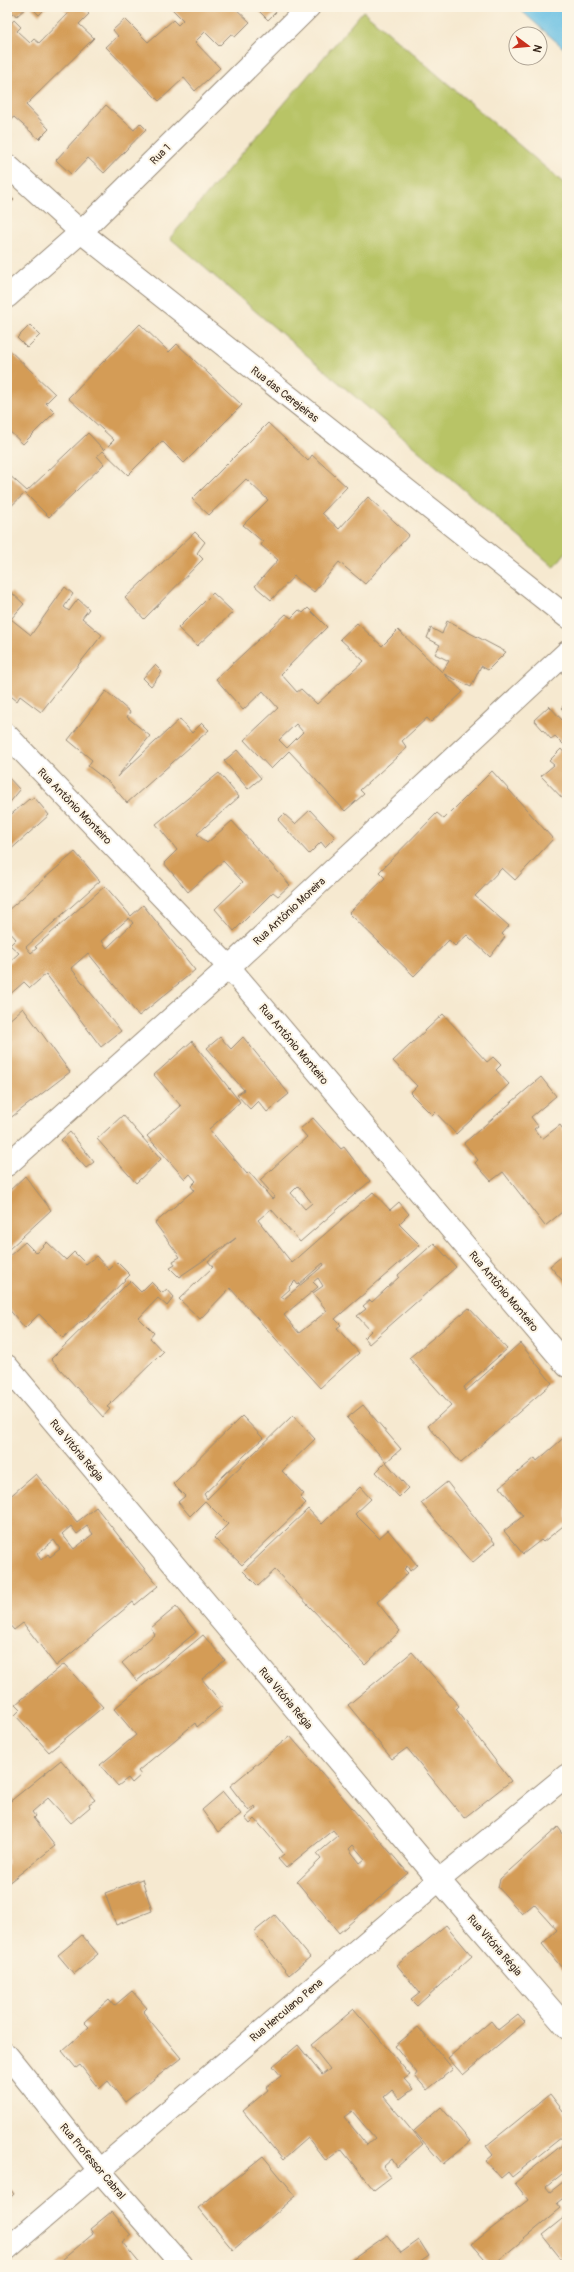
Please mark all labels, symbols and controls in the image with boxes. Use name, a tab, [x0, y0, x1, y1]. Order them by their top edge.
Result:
north arrow	[508, 26, 548, 66]
text: N	[530, 43, 544, 55]
street label: Rua 1	[147, 141, 173, 167]
street label: Rua das Cerejeiras	[248, 364, 321, 425]
street label: Rua Antônio Monteiro	[35, 766, 114, 847]
street label: Rua Antônio Moreira	[251, 875, 328, 948]
street label: Rua Antônio Monteiro	[256, 1002, 331, 1087]
street label: Rua Antônio Monteiro	[466, 1249, 541, 1334]
street label: Rua Vitória Régia	[47, 1417, 106, 1484]
street label: Rua Vitória Régia	[256, 1665, 315, 1732]
street label: Rua Vitória Régia	[465, 1912, 525, 1979]
street label: Rua Herculano Pena	[247, 1976, 325, 2045]
street label: Rua Professor Cabral	[57, 2121, 128, 2202]

